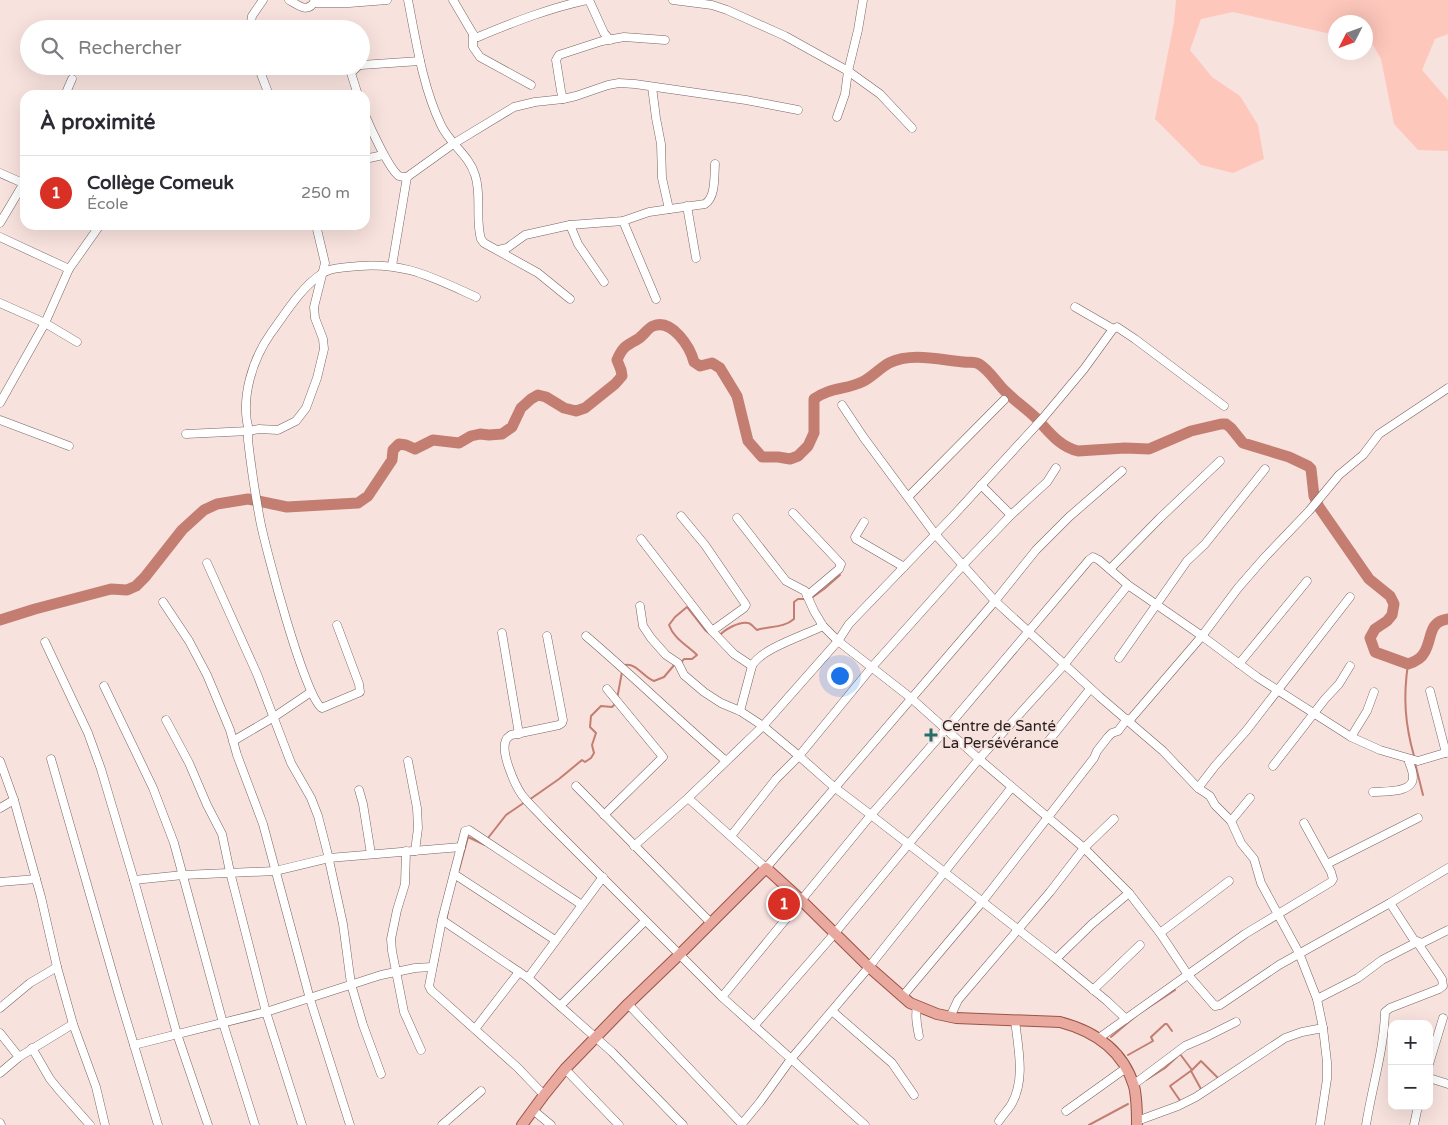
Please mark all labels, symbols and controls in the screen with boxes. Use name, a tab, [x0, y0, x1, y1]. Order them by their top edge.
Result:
north arrow	[1328, 15, 1373, 60]
search box	[20, 20, 370, 75]
icon: search	[38, 34, 66, 62]
text: Rechercher	[78, 37, 181, 59]
text: À proximité	[40, 110, 155, 135]
text: Collège Comeuk	[87, 172, 234, 194]
text: 1	[51, 183, 61, 203]
text: 250 m	[301, 183, 350, 203]
text: École	[87, 194, 128, 214]
your location	[827, 663, 853, 689]
place label: Centre de Santé La Persévérance	[942, 717, 1059, 752]
marker: Centre de Santé La Persévérance	[924, 728, 938, 742]
pin: 1	[768, 885, 800, 923]
map controls	[1388, 1020, 1433, 1110]
button: +	[1388, 1020, 1433, 1065]
button: −	[1388, 1065, 1433, 1110]

